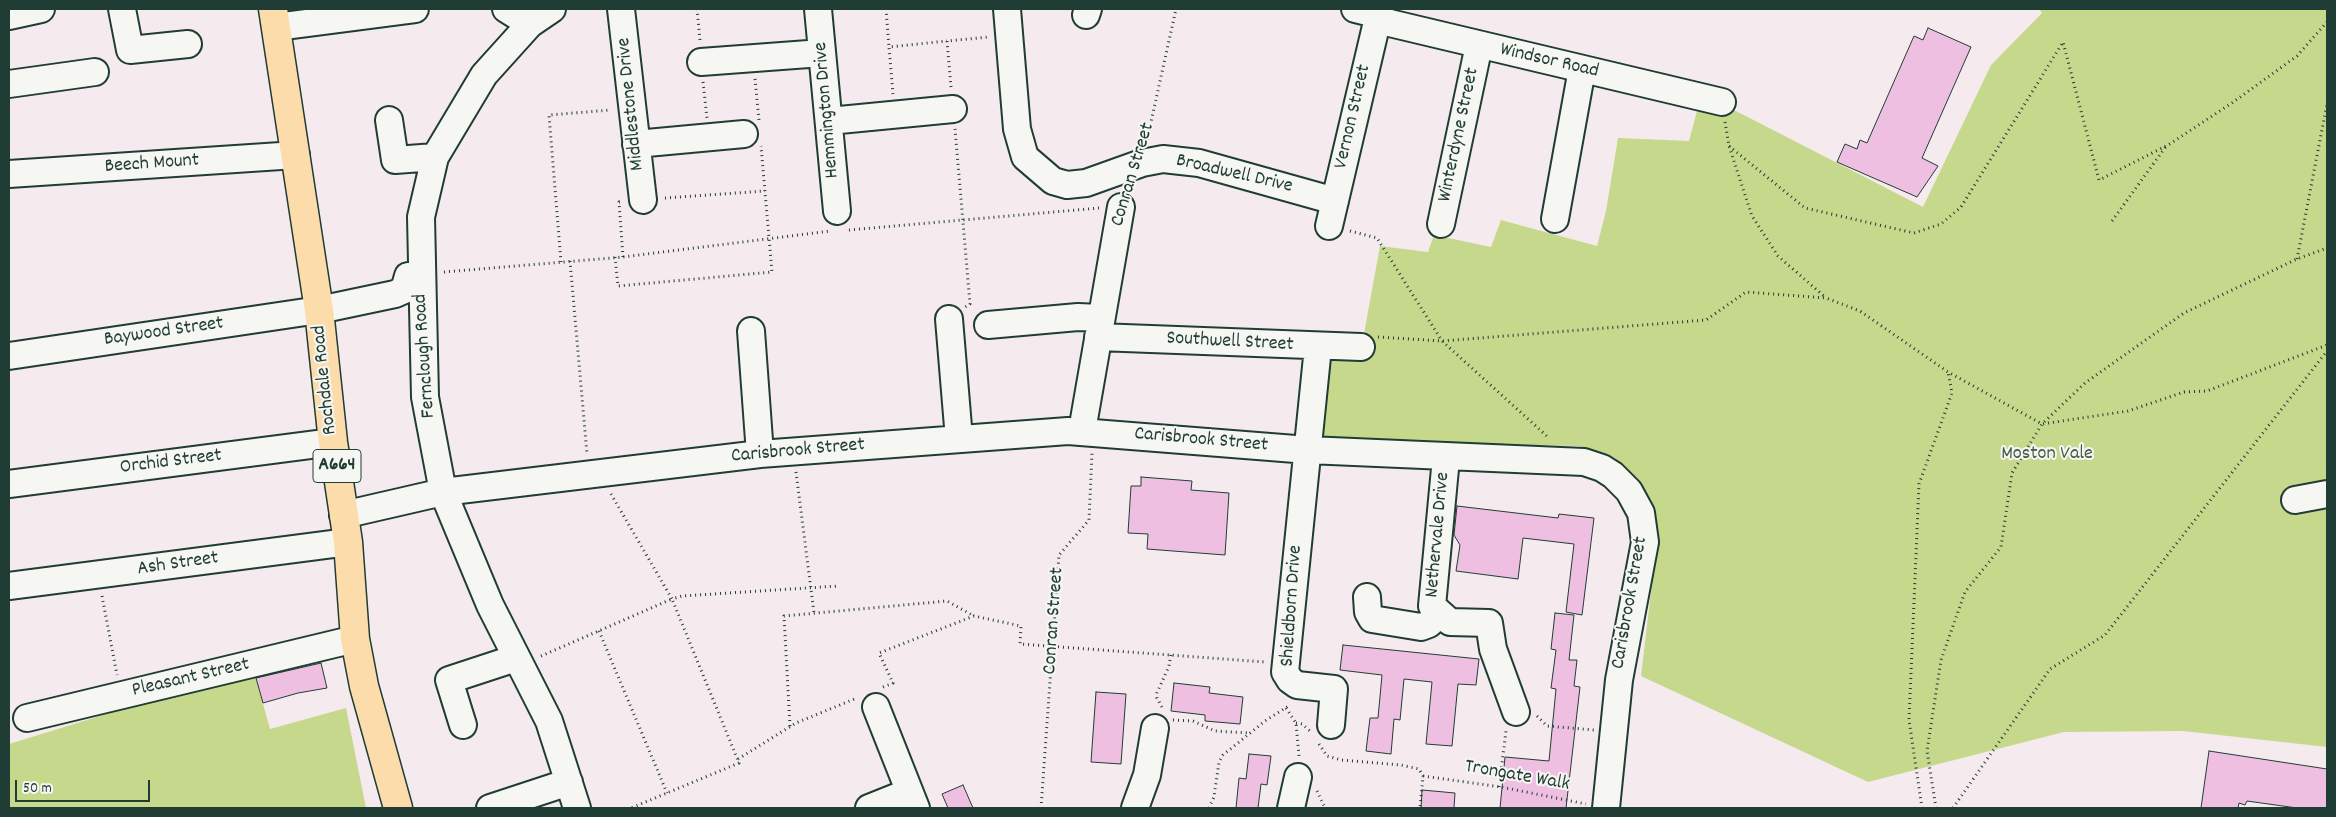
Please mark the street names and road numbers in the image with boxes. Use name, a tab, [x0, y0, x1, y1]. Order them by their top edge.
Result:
street label: Middlestone Drive	[613, 36, 651, 172]
street label: Windsor Road	[1497, 39, 1601, 85]
street label: Hemmington Drive	[810, 41, 846, 179]
street label: Vernon Street	[1330, 62, 1378, 172]
street label: Winterdyne Street	[1434, 66, 1486, 204]
street label: Conran Street	[1107, 120, 1161, 230]
street label: Beech Mount	[104, 150, 200, 180]
street label: Broadwell Drive	[1173, 150, 1295, 200]
street label: Fernclough Road	[410, 293, 442, 419]
street label: Baywood Street	[103, 313, 225, 353]
street label: Rochdale Road	[308, 324, 344, 436]
street label: Southwell Street	[1166, 328, 1294, 358]
street label: Carisbrook Street	[1133, 423, 1269, 459]
street label: Carisbrook Street	[730, 434, 866, 470]
street label: Orchid Street	[119, 445, 223, 481]
road number: A664	[313, 450, 361, 482]
street label: Nethervale Drive	[1422, 471, 1456, 599]
street label: Carisbrook Street	[1608, 535, 1654, 671]
street label: Shieldborn Drive	[1277, 544, 1309, 668]
street label: Ash Street	[136, 547, 220, 583]
street label: Conran Street	[1039, 567, 1071, 675]
street label: Pleasant Street	[130, 654, 252, 704]
street label: Trongate Walk	[1463, 756, 1571, 798]

